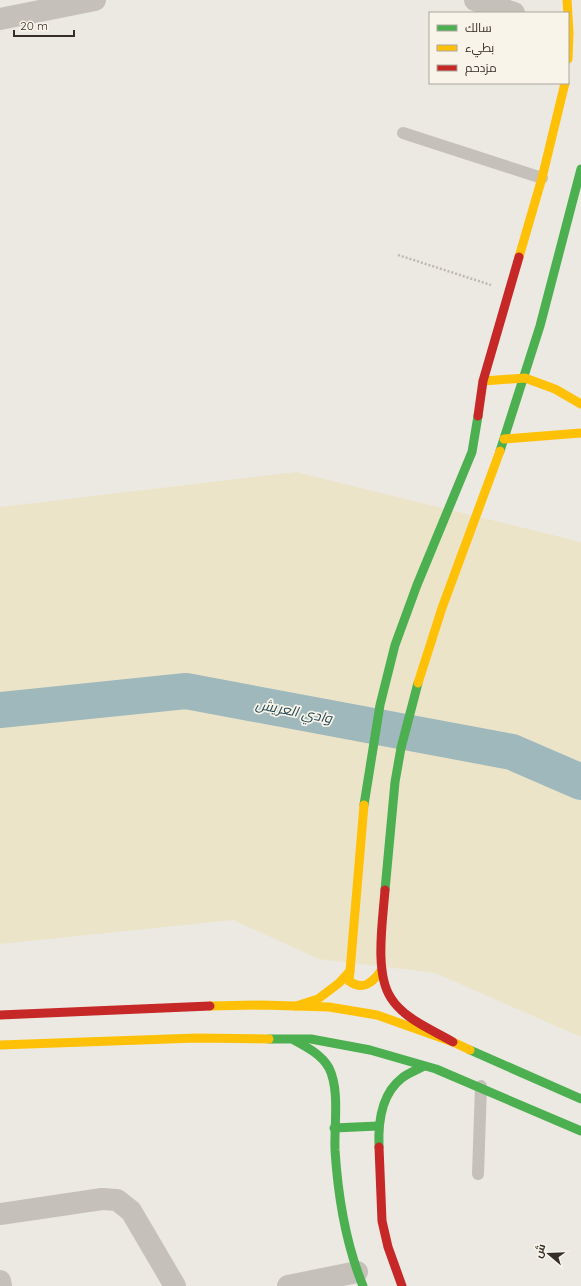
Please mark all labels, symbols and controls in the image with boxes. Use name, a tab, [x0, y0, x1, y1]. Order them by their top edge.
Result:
scale bar	[14, 12, 74, 38]
legend	[429, 12, 569, 84]
text: 20 m	[20, 18, 48, 33]
text: سالك	[465, 20, 492, 35]
text: بطيء	[465, 40, 494, 58]
text: مزدحم	[465, 60, 497, 76]
water label: وادي العريش	[254, 695, 335, 730]
north arrow	[529, 1234, 569, 1274]
text: ش	[531, 1242, 548, 1260]

